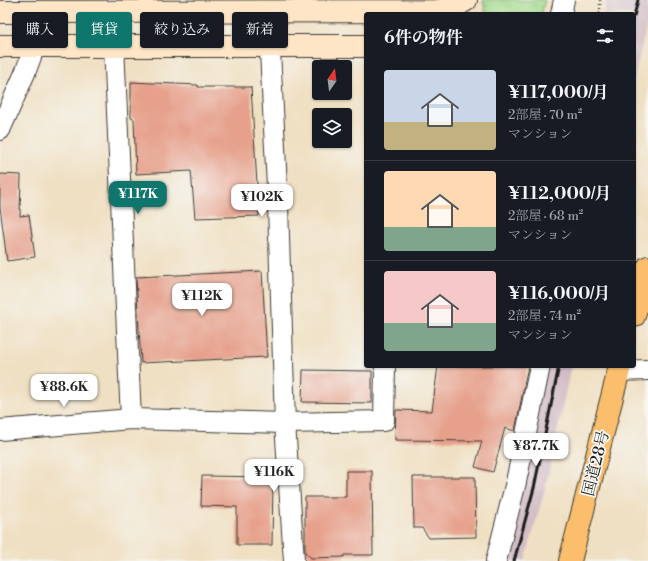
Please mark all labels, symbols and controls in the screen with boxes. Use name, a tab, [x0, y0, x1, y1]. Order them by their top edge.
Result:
chip: 購入	[12, 12, 68, 48]
chip: 賃貸	[76, 12, 132, 48]
chip: 絞り込み	[140, 12, 224, 48]
chip: 新着	[232, 12, 288, 48]
icon: filters	[594, 25, 616, 47]
text: 6件の物件	[384, 27, 463, 49]
north arrow	[312, 60, 352, 100]
map controls	[312, 60, 352, 148]
text: ¥117,000/月	[508, 82, 609, 104]
icon: home	[416, 86, 464, 134]
text: 2部屋 · 70 m²	[508, 107, 582, 123]
button: layers	[312, 108, 352, 148]
text: マンション	[508, 126, 572, 142]
pin: ¥117K	[110, 181, 166, 215]
text: ¥112,000/月	[508, 183, 611, 205]
pin: ¥102K	[234, 184, 290, 218]
text: ¥117K	[118, 186, 158, 202]
icon: home	[416, 187, 464, 235]
text: ¥102K	[240, 189, 284, 205]
text: 2部屋 · 68 m²	[508, 208, 583, 224]
text: マンション	[508, 227, 572, 243]
pin: ¥112K	[174, 283, 230, 317]
text: ¥116,000/月	[508, 283, 611, 305]
icon: home	[416, 287, 464, 335]
text: ¥112K	[181, 288, 223, 304]
text: 2部屋 · 74 m²	[508, 308, 581, 324]
text: マンション	[508, 327, 572, 343]
pin: ¥88.6K	[31, 374, 97, 408]
text: ¥88.6K	[40, 379, 88, 395]
street label: 国道28号	[578, 428, 614, 498]
pin: ¥87.7K	[503, 433, 569, 467]
text: ¥87.7K	[513, 438, 559, 454]
pin: ¥116K	[246, 459, 302, 493]
text: ¥116K	[253, 464, 295, 480]

